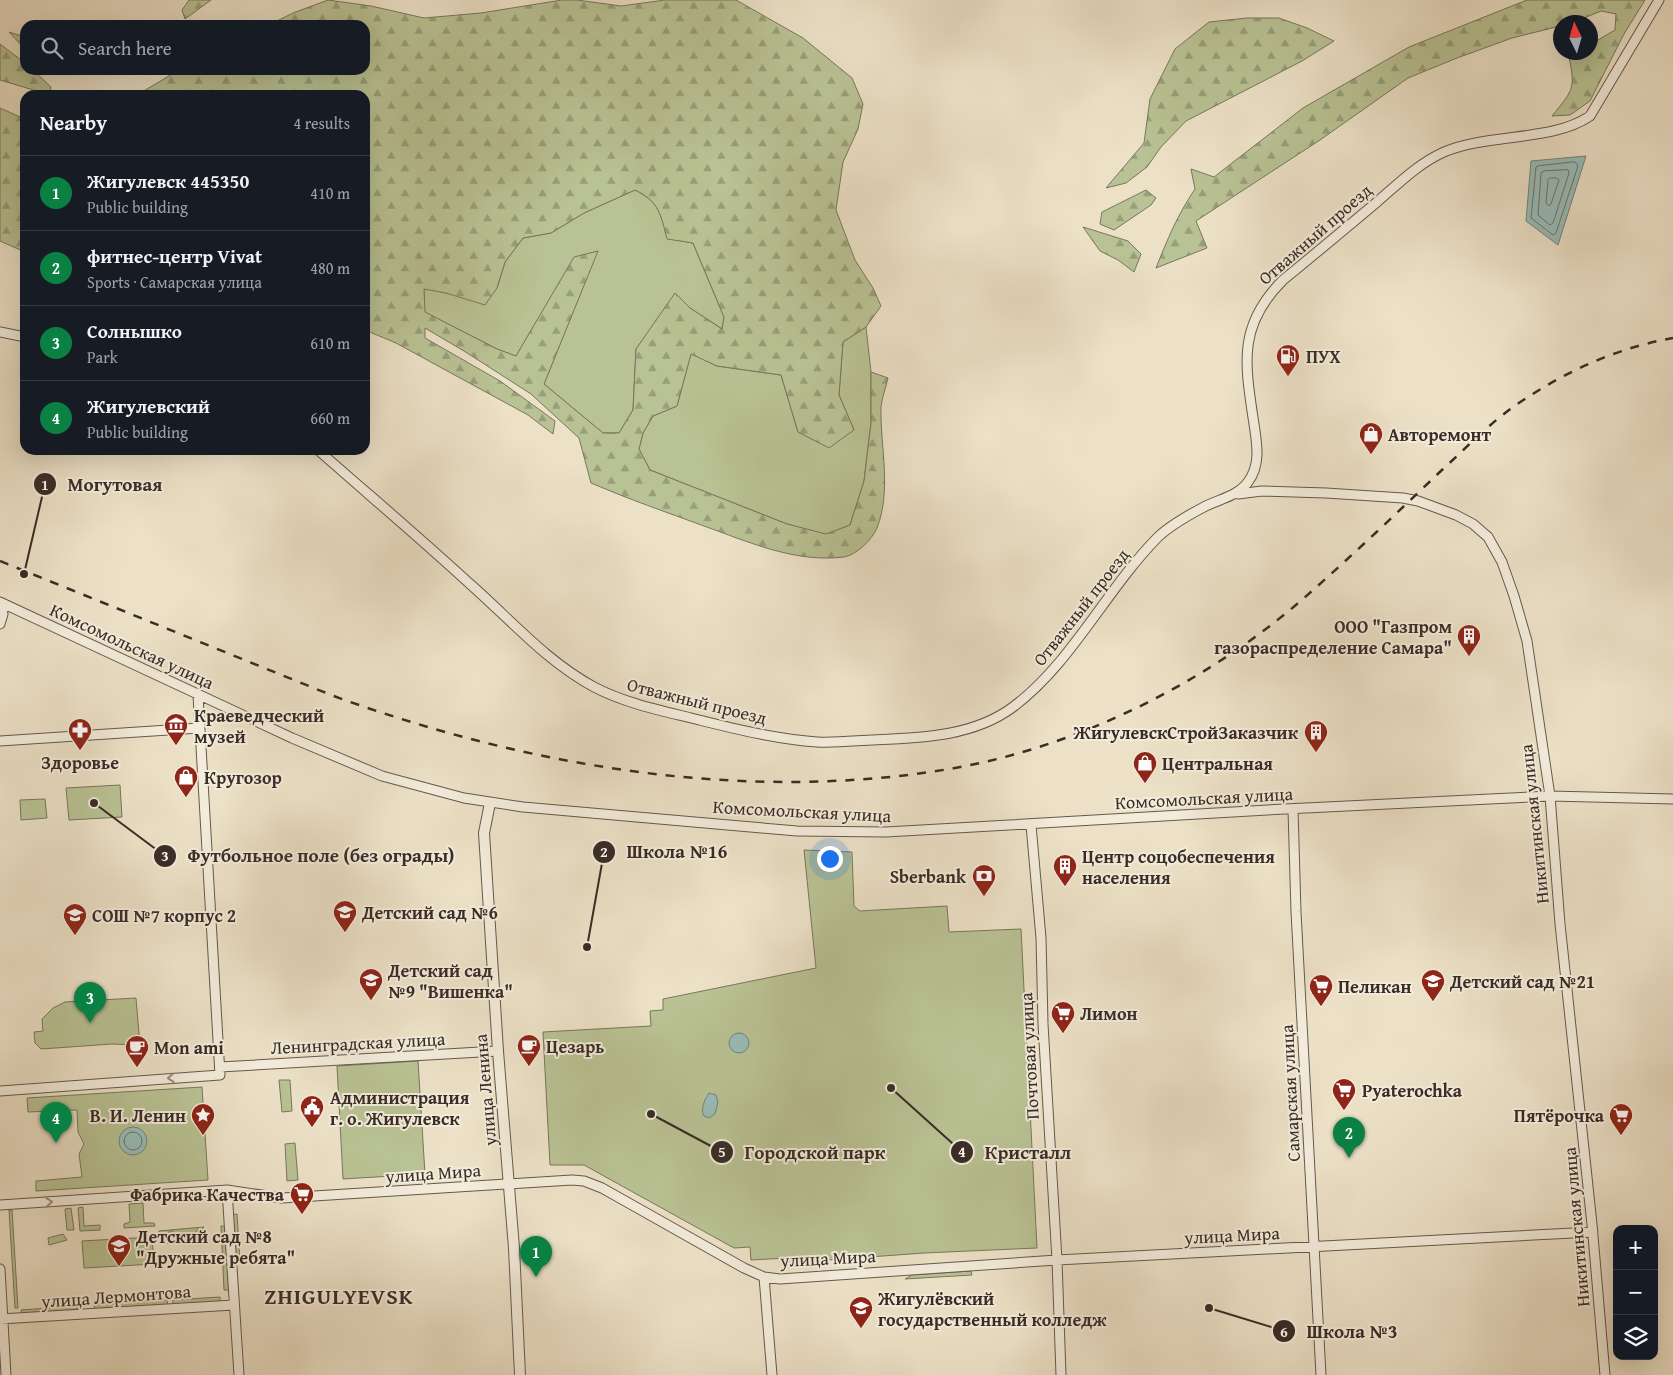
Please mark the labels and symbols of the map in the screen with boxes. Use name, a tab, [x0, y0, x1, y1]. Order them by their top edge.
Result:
north arrow	[1553, 15, 1598, 60]
street label: Отважный проезд	[1252, 177, 1378, 291]
fuel station icon: ПУХ	[1275, 343, 1301, 377]
place label: ПУХ	[1306, 343, 1341, 370]
shop icon: Авторемонт	[1358, 421, 1384, 455]
place label: Авторемонт	[1388, 421, 1491, 448]
callout: Могутовая	[32, 467, 172, 501]
text: Могутовая	[68, 470, 162, 498]
text: 1	[41, 474, 49, 495]
street label: Отважный проезд	[1026, 542, 1136, 672]
street label: Комсомольская улица	[45, 596, 219, 696]
place label: ООО "Газпром газораспределение Самара"	[1214, 613, 1452, 661]
building icon: ООО "Газпром газораспределение Самара"	[1456, 623, 1482, 657]
street label: Отважный проезд	[624, 671, 770, 731]
place label: Краеведческий музей	[194, 702, 324, 750]
museum icon: Краеведческий музей	[163, 712, 189, 746]
pharmacy icon: Здоровье	[67, 717, 93, 751]
place label: ЖигулевскСтройЗаказчик	[1073, 719, 1299, 746]
building icon: ЖигулевскСтройЗаказчик	[1303, 719, 1329, 753]
street label: Никитинская улица	[1512, 742, 1556, 905]
place label: Здоровье	[41, 749, 119, 776]
shop icon: Центральная	[1132, 750, 1158, 784]
place label: Центральная	[1162, 750, 1273, 777]
shop icon: Кругозор	[173, 764, 199, 798]
place label: Кругозор	[204, 764, 282, 791]
street label: Комсомольская улица	[1114, 780, 1294, 816]
street label: Комсомольская улица	[712, 793, 892, 829]
callout: Школа №16	[592, 835, 738, 869]
text: Школа №16	[627, 837, 728, 865]
callout: Футбольное поле (без ограды)	[153, 839, 465, 873]
text: Футбольное поле (без ограды)	[188, 841, 454, 869]
text: 2	[600, 841, 608, 862]
place label: Центр соцобеспечения населения	[1082, 843, 1275, 891]
text: 3	[161, 845, 169, 866]
your location	[817, 846, 843, 872]
building icon: Центр соцобеспечения населения	[1052, 853, 1078, 887]
place label: Sberbank	[890, 863, 967, 890]
bank icon: Sberbank	[971, 863, 997, 897]
school or university icon: Детский сад №6	[332, 899, 358, 933]
place label: Детский сад №6	[361, 899, 498, 926]
school or university icon: СОШ №7 корпус 2	[62, 902, 88, 936]
place label: СОШ №7 корпус 2	[92, 902, 236, 929]
place label: Детский сад №9 "Вишенка"	[387, 957, 513, 1005]
school or university icon: Детский сад №9 "Вишенка"	[358, 967, 384, 1001]
school or university icon: Детский сад №21	[1420, 968, 1446, 1002]
place label: Детский сад №21	[1449, 968, 1595, 995]
supermarket icon: Пеликан	[1308, 973, 1334, 1007]
place label: Пеликан	[1338, 973, 1411, 1000]
pin: 3	[74, 982, 106, 1023]
street label: Почтовая улица	[1012, 991, 1046, 1120]
supermarket icon: Лимон	[1050, 1000, 1076, 1034]
place label: Лимон	[1080, 1000, 1138, 1027]
street label: Самарская улица	[1273, 1023, 1307, 1162]
street label: Ленинградская улица	[270, 1025, 446, 1061]
street label: улица Ленина	[467, 1032, 503, 1148]
cafe icon: Цезарь	[516, 1033, 542, 1067]
place label: Цезарь	[546, 1033, 604, 1060]
cafe icon: Mon ami	[124, 1034, 150, 1068]
place label: Mon ami	[154, 1034, 224, 1061]
one-way arrow	[167, 1073, 175, 1084]
supermarket icon: Pyaterochka	[1331, 1077, 1357, 1111]
place label: Pyaterochka	[1362, 1077, 1463, 1104]
place label: Администрация г. о. Жигулевск	[330, 1084, 470, 1132]
public building icon: Администрация г. о. Жигулевск	[299, 1094, 325, 1128]
pin: 4	[40, 1102, 72, 1143]
place label: В. И. Ленин	[90, 1102, 186, 1129]
place icon: В. И. Ленин	[190, 1102, 216, 1136]
place label: Пятёрочка	[1514, 1102, 1605, 1129]
supermarket icon: Пятёрочка	[1608, 1102, 1634, 1136]
pin: 2	[1333, 1117, 1365, 1158]
callout: Городской парк	[709, 1135, 895, 1169]
callout: Кристалл	[950, 1135, 1081, 1169]
text: Городской парк	[744, 1138, 886, 1166]
text: Кристалл	[985, 1138, 1071, 1166]
text: 5	[718, 1141, 726, 1162]
text: 4	[958, 1141, 966, 1162]
street label: Никитинская улица	[1556, 1146, 1596, 1308]
street label: улица Мира	[383, 1156, 482, 1190]
place label: Фабрика Качества	[130, 1181, 285, 1208]
supermarket icon: Фабрика Качества	[289, 1181, 315, 1215]
one-way arrow	[45, 1197, 53, 1208]
street label: улица Мира	[1183, 1219, 1281, 1251]
place label: Детский сад №8 "Дружные ребята"	[135, 1223, 295, 1271]
school or university icon: Детский сад №8 "Дружные ребята"	[106, 1233, 132, 1267]
pin: 1	[520, 1236, 552, 1277]
street label: улица Мира	[779, 1242, 877, 1274]
street label: улица Лермонтова	[39, 1277, 192, 1315]
district label: ZHIGULYEVSK	[264, 1280, 414, 1312]
place label: Жигулёвский государственный колледж	[877, 1285, 1107, 1333]
school or university icon: Жигулёвский государственный колледж	[848, 1295, 874, 1329]
callout: Школа №3	[1272, 1314, 1408, 1348]
text: Школа №3	[1306, 1317, 1398, 1345]
text: 6	[1280, 1321, 1288, 1342]

